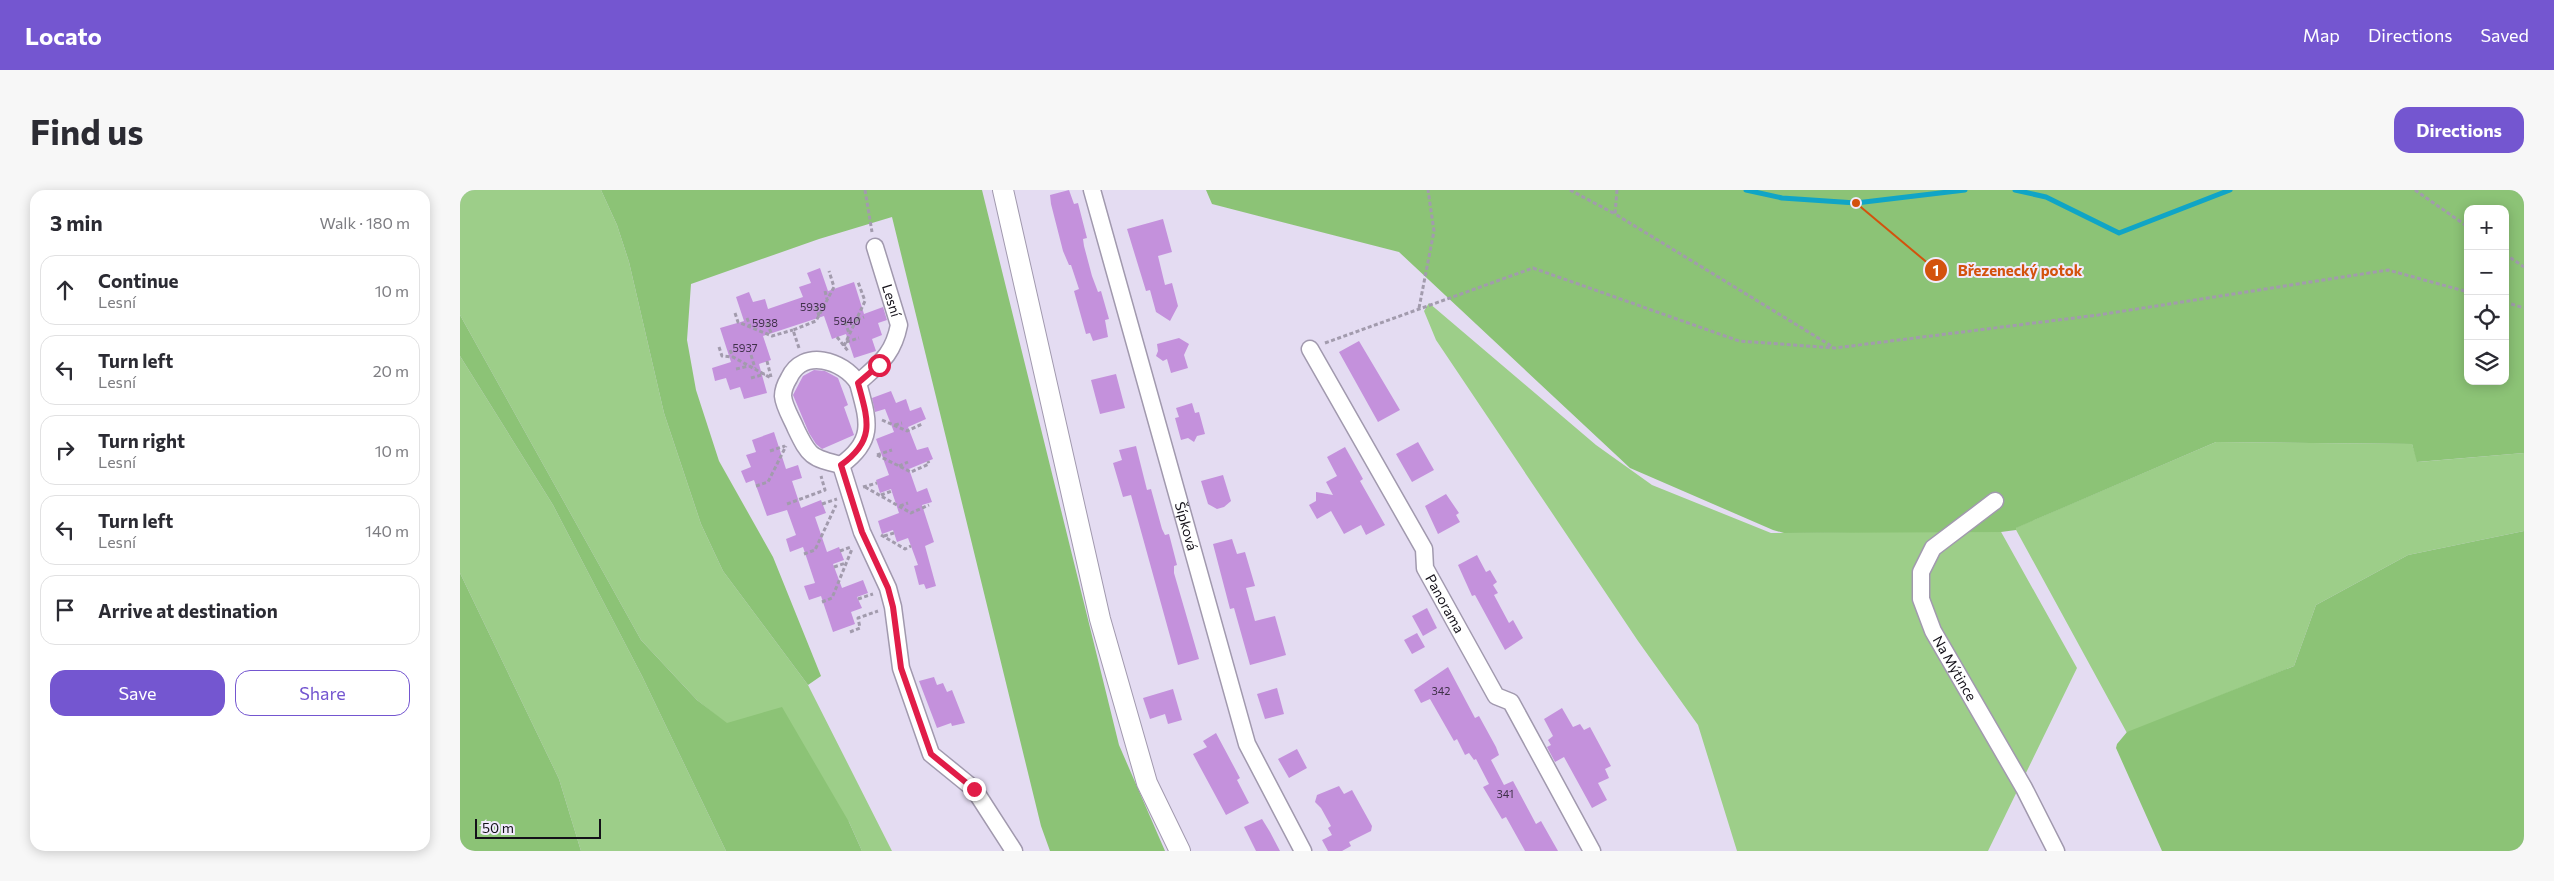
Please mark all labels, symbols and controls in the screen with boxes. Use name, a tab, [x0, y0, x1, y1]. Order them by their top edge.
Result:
text: Locato	[25, 21, 102, 50]
text: Map	[2303, 24, 2340, 46]
text: Directions	[2368, 24, 2452, 46]
text: Saved	[2480, 24, 2529, 46]
button: Directions	[2394, 107, 2524, 153]
text: Find us	[30, 109, 144, 152]
map controls	[2464, 205, 2509, 385]
button: +	[2464, 205, 2509, 250]
text: 3 min	[50, 210, 103, 235]
text: Walk · 180 m	[320, 213, 410, 232]
button: −	[2464, 250, 2509, 295]
callout: Březenecký potok	[1923, 255, 2093, 285]
text: 1	[1933, 261, 1939, 279]
text: Březenecký potok	[1958, 261, 2083, 279]
text: Continue	[98, 269, 178, 292]
icon: ahead	[51, 276, 79, 304]
text: 10 m	[375, 281, 409, 300]
street label: Lesní	[879, 282, 905, 319]
text: Lesní	[98, 292, 136, 311]
button: locate	[2464, 295, 2509, 340]
house number: 5939	[800, 300, 826, 313]
house number: 5940	[834, 314, 860, 327]
house number: 5938	[752, 316, 778, 329]
button: layers	[2464, 340, 2509, 385]
house number: 5937	[732, 341, 758, 354]
text: Turn left	[98, 349, 173, 372]
route start	[868, 354, 891, 377]
icon: left	[51, 356, 79, 384]
text: 20 m	[373, 361, 409, 380]
text: Lesní	[98, 372, 136, 391]
text: Turn right	[98, 429, 185, 452]
icon: right	[51, 436, 79, 464]
text: 10 m	[375, 441, 409, 460]
text: Lesní	[98, 452, 136, 471]
street label: Šípková	[1172, 500, 1201, 552]
text: Turn left	[98, 509, 173, 532]
icon: left	[51, 516, 79, 544]
text: 140 m	[365, 521, 409, 540]
text: Lesní	[98, 532, 136, 551]
street label: Panorama	[1422, 571, 1468, 636]
icon: arrive	[51, 596, 79, 624]
text: Arrive at destination	[98, 599, 278, 622]
street label: Na Mýtince	[1930, 632, 1981, 704]
button: Save	[50, 670, 225, 716]
button: Share	[235, 670, 410, 716]
house number: 342	[1432, 684, 1450, 697]
route end	[963, 778, 986, 801]
house number: 341	[1496, 787, 1514, 800]
scale bar	[475, 816, 601, 839]
text: 50 m	[482, 819, 514, 836]

